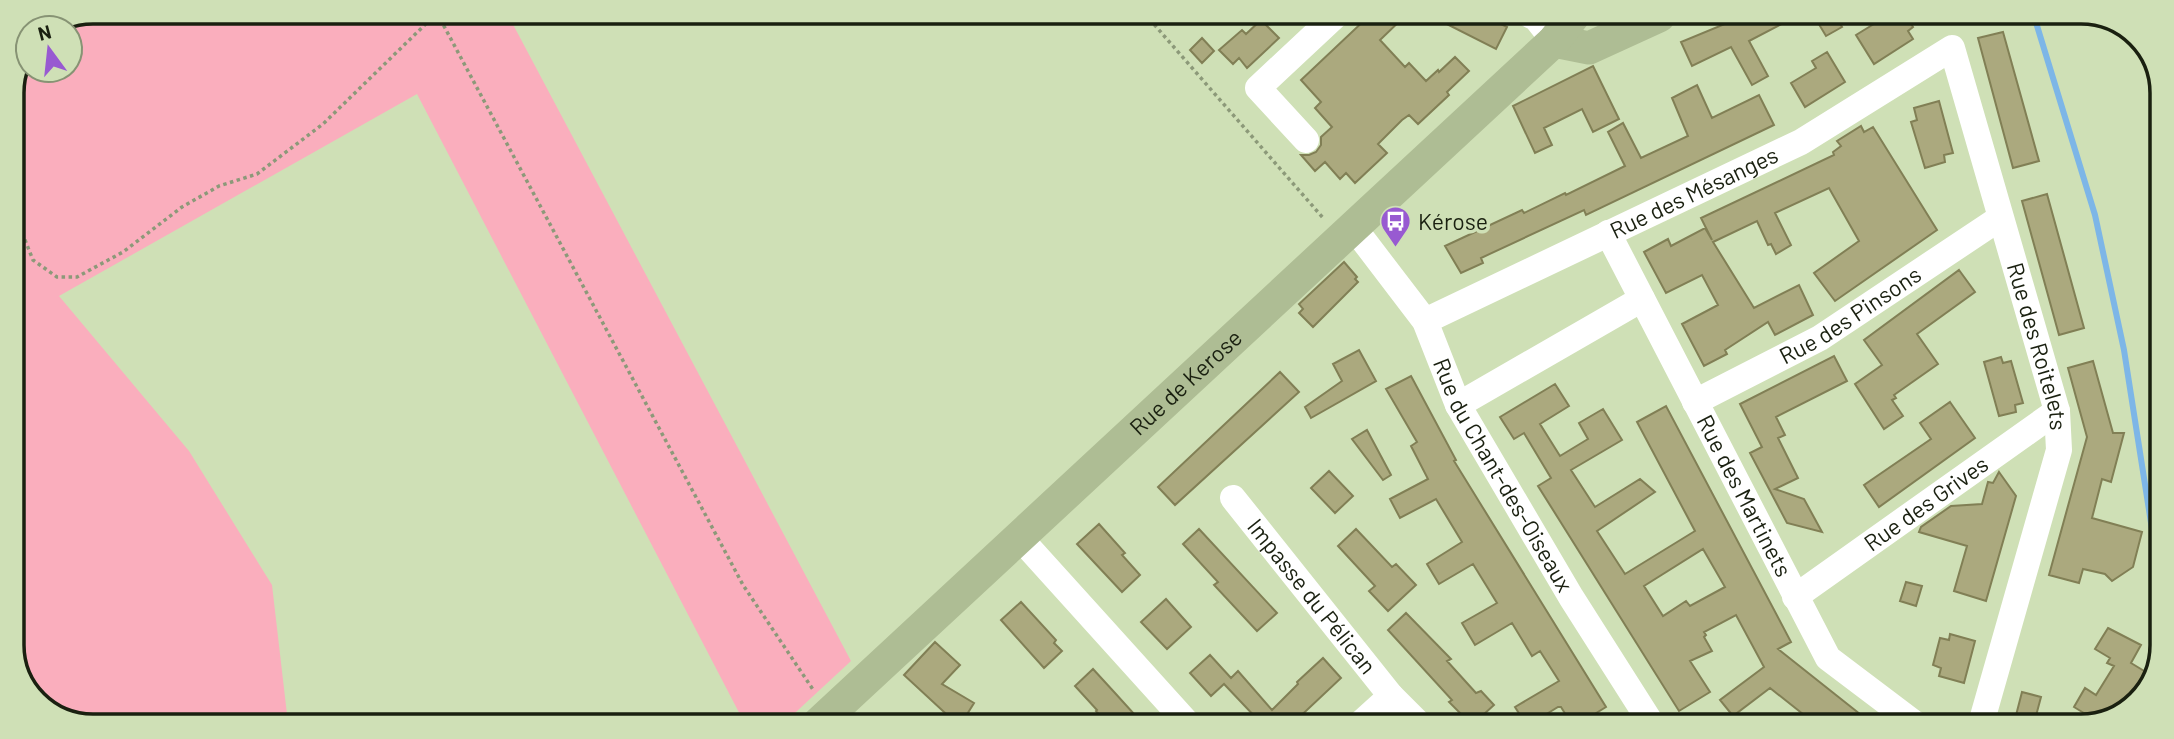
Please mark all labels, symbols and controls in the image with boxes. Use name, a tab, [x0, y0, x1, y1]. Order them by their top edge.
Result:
north arrow	[14, 14, 84, 84]
text: N	[35, 19, 54, 45]
street label: Rue des Mésanges	[1605, 140, 1782, 244]
bus stop icon: Kérose	[1378, 205, 1412, 249]
place label: Kérose	[1418, 207, 1488, 235]
street label: Rue des Roitelets	[2002, 259, 2073, 431]
street label: Rue des Pinsons	[1774, 260, 1926, 370]
street label: Rue de Kerose	[1123, 323, 1247, 441]
street label: Rue du Chant-des-Oiseaux	[1428, 354, 1580, 597]
street label: Rue des Martinets	[1691, 410, 1798, 581]
street label: Rue des Grives	[1858, 449, 1993, 557]
street label: Impasse du Pélican	[1242, 513, 1383, 679]

